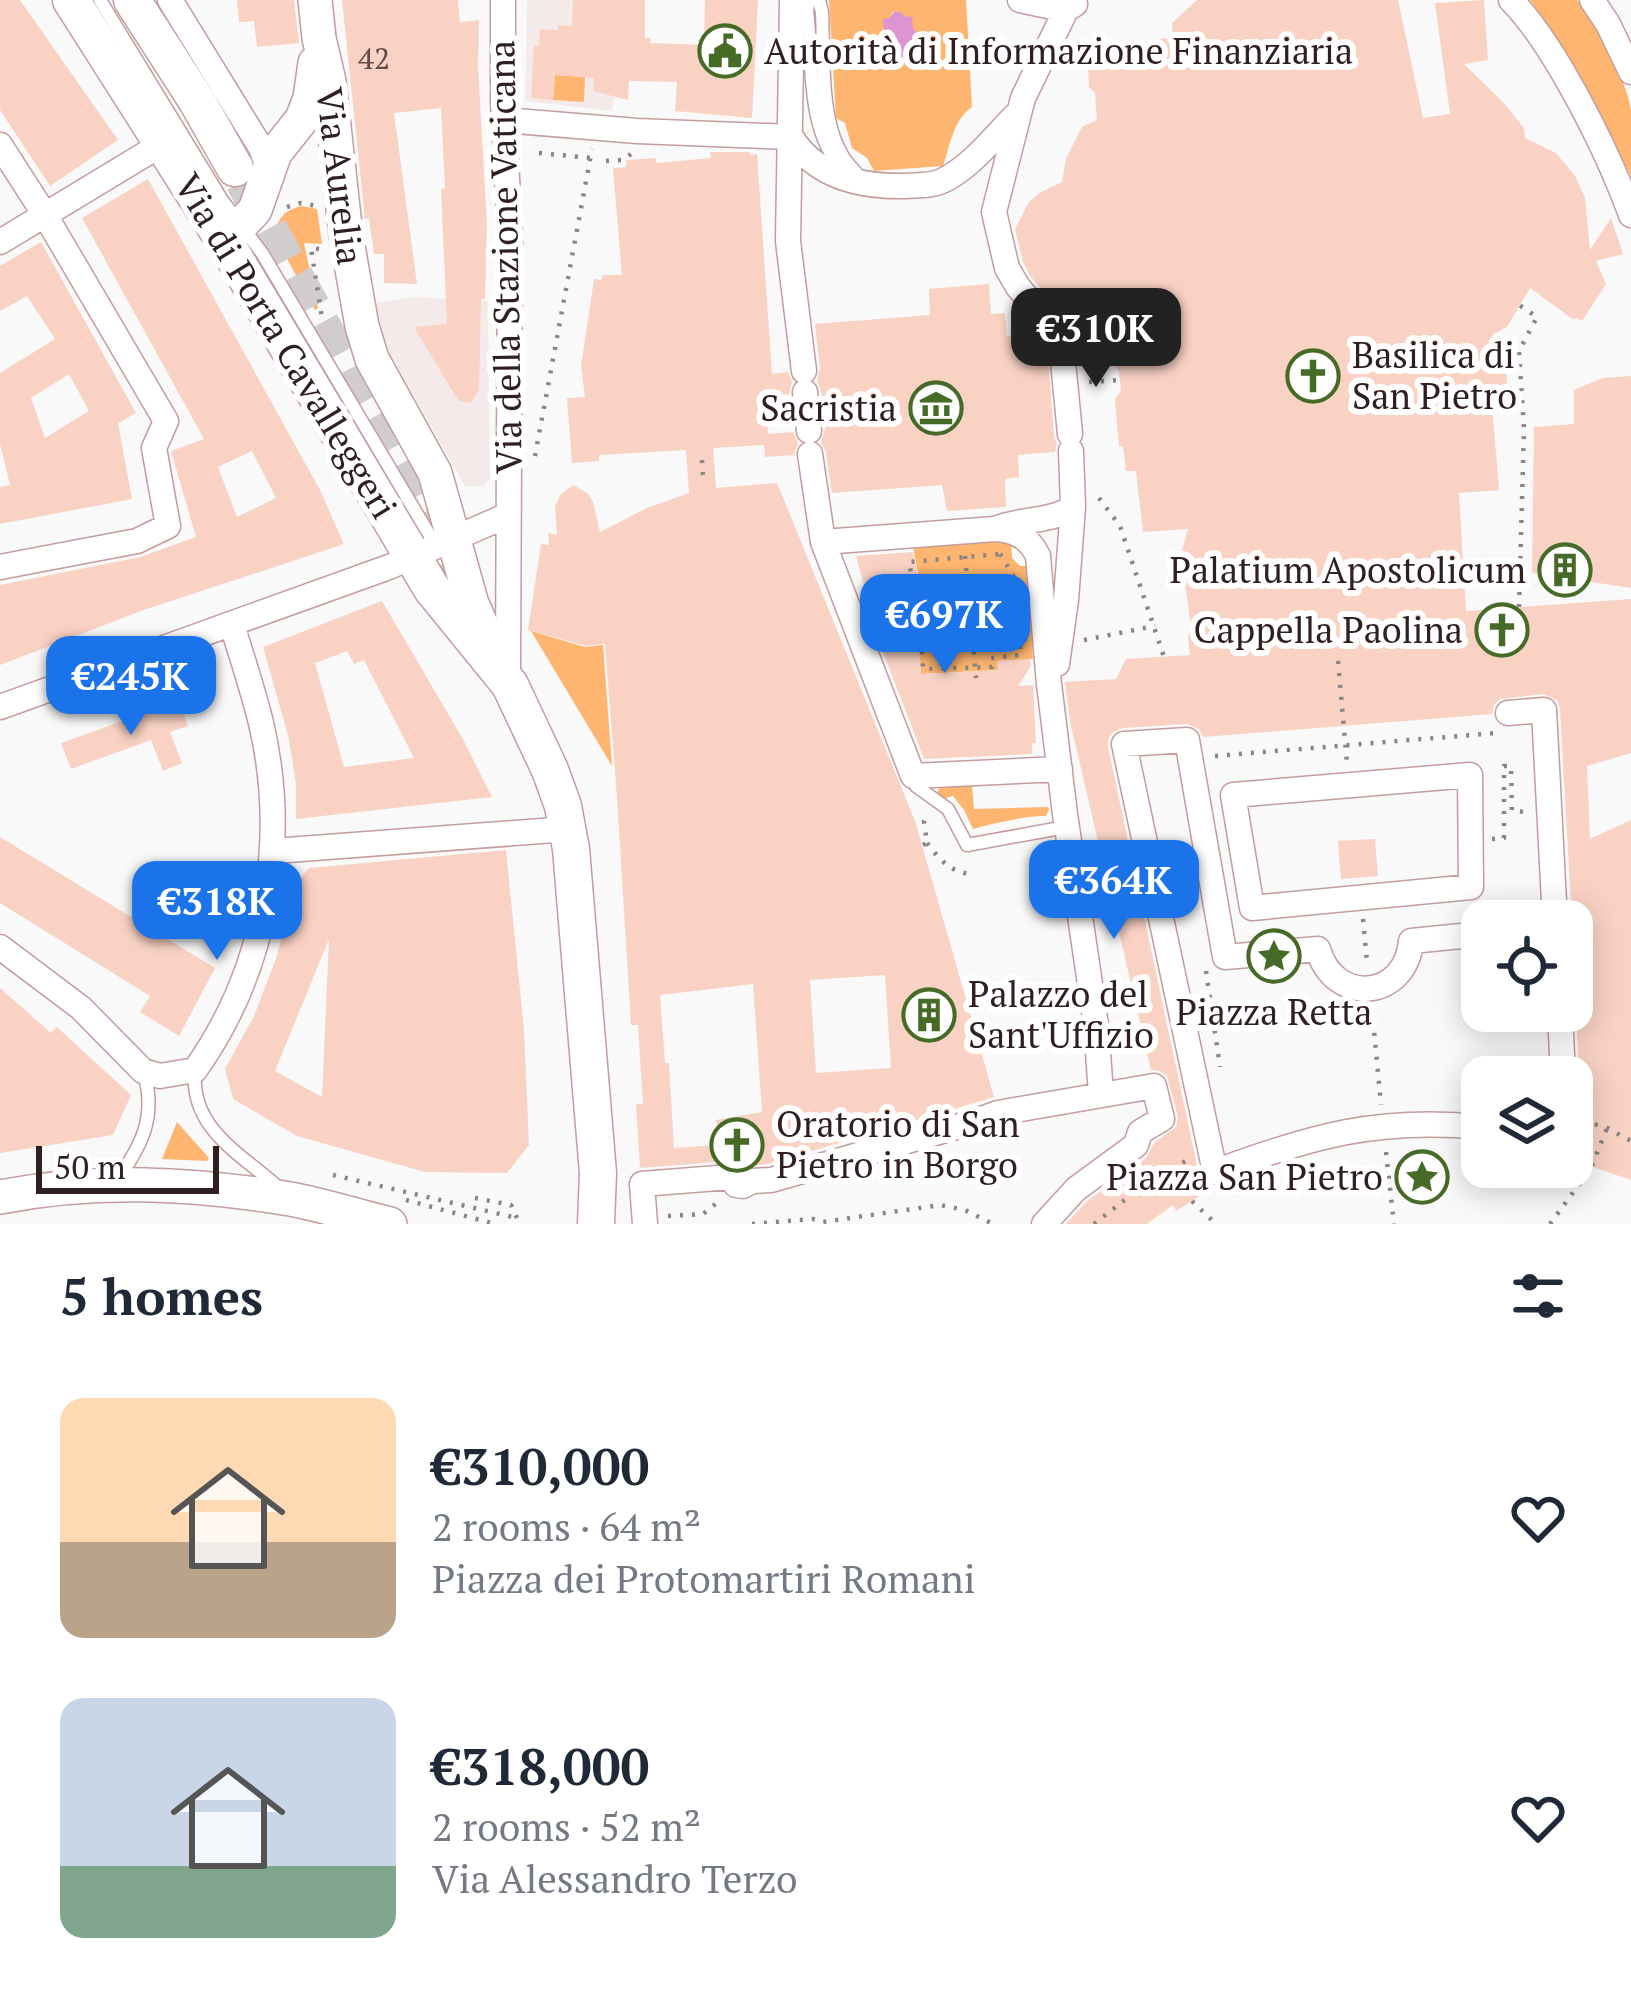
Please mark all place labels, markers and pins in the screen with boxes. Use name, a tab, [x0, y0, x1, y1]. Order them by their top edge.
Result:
public building icon: Autorità di Informazione Finanziaria	[697, 23, 753, 79]
place label: Autorità di Informazione Finanziaria	[764, 27, 1353, 74]
pin: €310K	[1012, 288, 1180, 390]
place label: Basilica di San Pietro	[1352, 331, 1517, 419]
church icon: Basilica di San Pietro	[1285, 348, 1341, 404]
museum icon: Sacristia	[908, 380, 964, 436]
place label: Sacristia	[760, 384, 897, 431]
building icon: Palatium Apostolicum	[1537, 542, 1593, 598]
place label: Palatium Apostolicum	[1169, 546, 1526, 593]
pin: €697K	[861, 574, 1029, 676]
church icon: Cappella Paolina	[1474, 602, 1530, 658]
place label: Cappella Paolina	[1193, 606, 1463, 653]
pin: €245K	[47, 636, 215, 738]
pin: €364K	[1030, 840, 1198, 942]
pin: €318K	[133, 861, 301, 963]
place icon: Piazza Retta	[1246, 928, 1302, 984]
place label: Palazzo del Sant'Uffizio	[968, 970, 1154, 1058]
building icon: Palazzo del Sant'Uffizio	[901, 987, 957, 1043]
place label: Piazza Retta	[1176, 988, 1372, 1035]
place label: Oratorio di San Pietro in Borgo	[776, 1100, 1020, 1188]
church icon: Oratorio di San Pietro in Borgo	[709, 1117, 765, 1173]
place icon: Piazza San Pietro	[1394, 1149, 1450, 1205]
place label: Piazza San Pietro	[1106, 1153, 1383, 1200]

